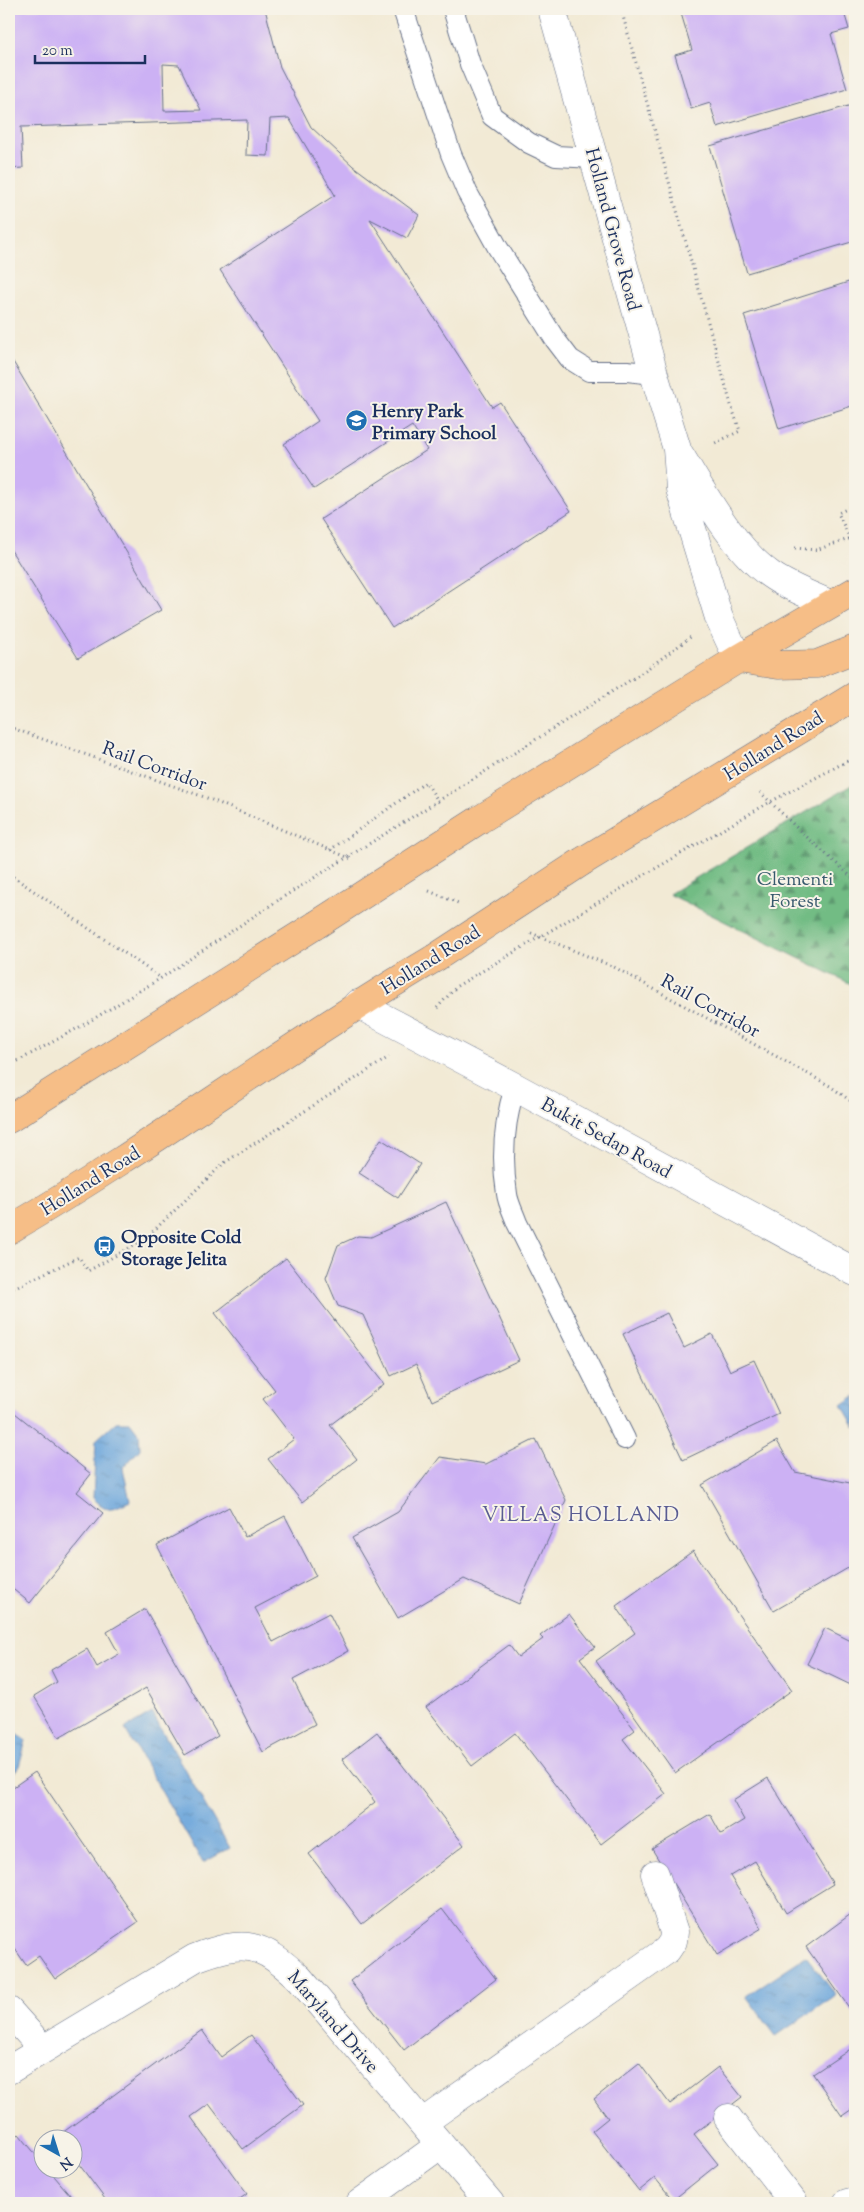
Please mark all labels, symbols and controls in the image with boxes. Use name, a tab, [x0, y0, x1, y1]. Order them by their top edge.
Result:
scale bar	[35, 32, 145, 64]
text: 20 m	[42, 41, 73, 62]
street label: Holland Grove Road	[577, 145, 646, 315]
place label: Henry Park Primary School	[372, 399, 497, 448]
school or university icon: Henry Park Primary School	[344, 409, 368, 433]
street label: Holland Road	[719, 706, 830, 789]
street label: Rail Corridor	[98, 736, 210, 799]
park label: Clementi Forest	[757, 867, 833, 916]
street label: Holland Road	[376, 920, 487, 1003]
street label: Rail Corridor	[655, 969, 764, 1046]
street label: Bukit Sedap Road	[535, 1092, 676, 1186]
street label: Holland Road	[36, 1141, 147, 1224]
place label: Opposite Cold Storage Jelita	[121, 1225, 242, 1274]
bus stop icon: Opposite Cold Storage Jelita	[93, 1235, 117, 1259]
district label: VILLAS HOLLAND	[482, 1502, 680, 1531]
street label: Maryland Drive	[280, 1965, 384, 2080]
north arrow	[32, 2130, 82, 2180]
text: N	[54, 2151, 76, 2174]

